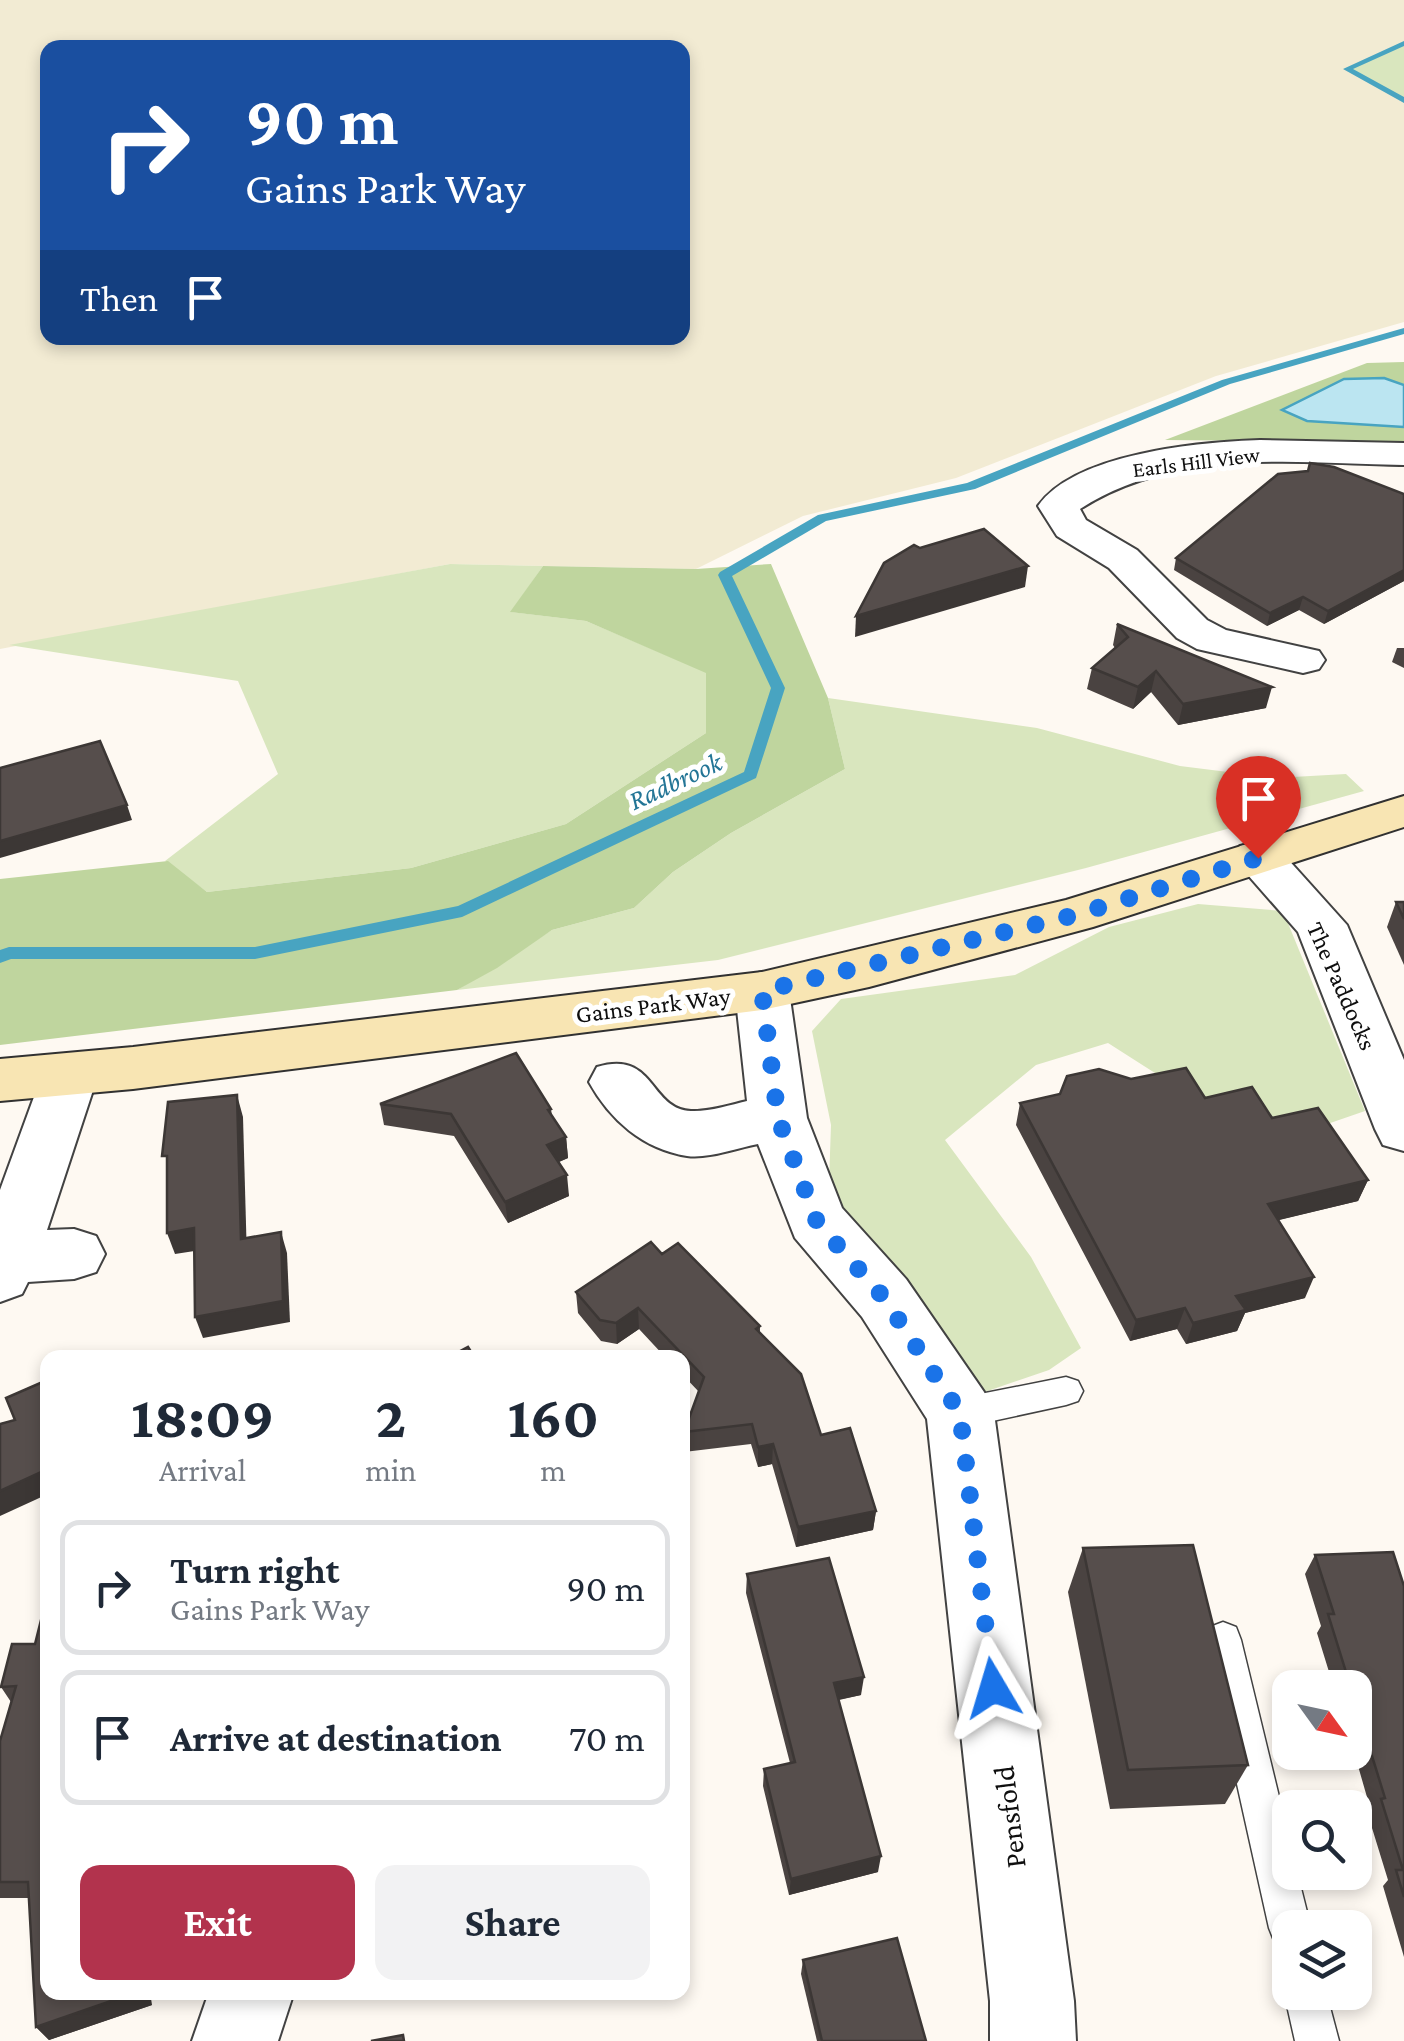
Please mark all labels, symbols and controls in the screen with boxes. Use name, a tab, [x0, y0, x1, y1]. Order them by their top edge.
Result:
icon: right	[80, 80, 210, 210]
text: 90 m	[245, 81, 398, 159]
text: Gains Park Way	[245, 163, 525, 213]
icon: arrive	[178, 270, 233, 325]
text: Then	[80, 277, 158, 319]
street label: Earls Hill View	[1131, 442, 1262, 482]
water label: Radbrook	[623, 745, 728, 816]
pin	[1216, 756, 1301, 859]
icon: arrive	[1231, 771, 1286, 826]
street label: The Paddocks	[1302, 918, 1382, 1054]
street label: Gains Park Way	[574, 982, 733, 1029]
text: 18:09	[131, 1383, 274, 1450]
text: 2	[376, 1383, 406, 1450]
text: 160	[507, 1383, 599, 1450]
text: Arrival	[159, 1452, 246, 1488]
text: min	[365, 1452, 416, 1488]
text: m	[540, 1452, 566, 1488]
text: Turn right	[170, 1549, 339, 1591]
icon: right	[85, 1560, 140, 1615]
text: 90 m	[567, 1567, 645, 1609]
text: Gains Park Way	[170, 1591, 369, 1627]
position arrow	[941, 1636, 1045, 1740]
north arrow	[1272, 1670, 1372, 1770]
map controls	[1272, 1670, 1372, 2010]
icon: arrive	[85, 1710, 140, 1765]
text: Arrive at destination	[170, 1717, 502, 1759]
text: 70 m	[569, 1717, 645, 1759]
street label: Pensfold	[986, 1764, 1032, 1870]
button: search	[1272, 1790, 1372, 1890]
button: Exit	[80, 1865, 355, 1980]
button: Share	[375, 1865, 650, 1980]
button: layers	[1272, 1910, 1372, 2010]

